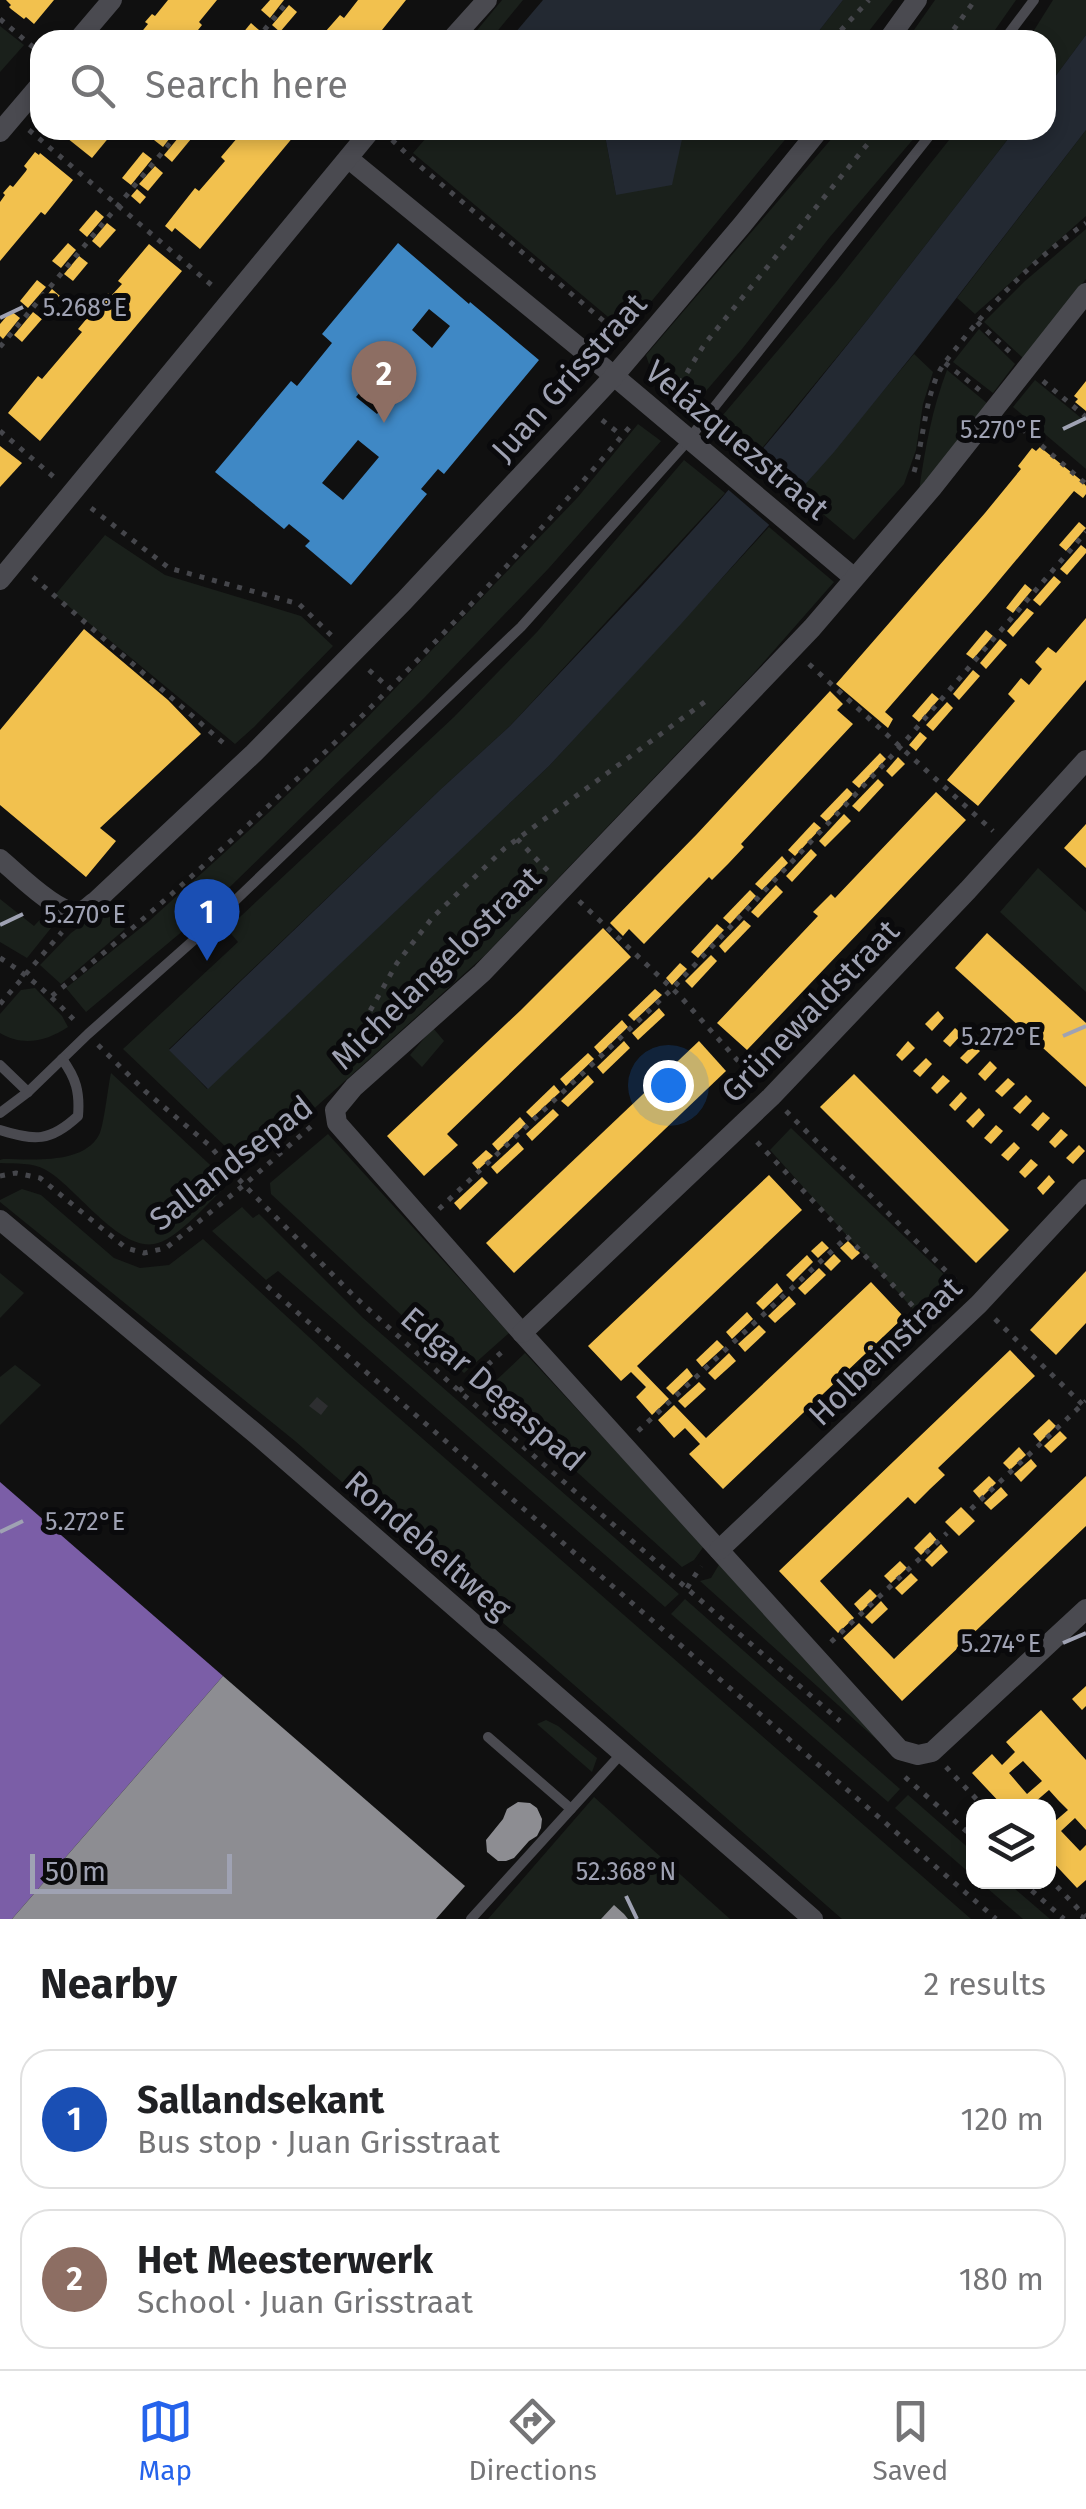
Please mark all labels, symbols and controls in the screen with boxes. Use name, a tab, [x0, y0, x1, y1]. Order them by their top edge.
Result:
search box	[30, 30, 1056, 140]
icon: search	[65, 58, 120, 113]
text: Search here	[145, 62, 348, 108]
street label: Juan Grisstraat	[484, 285, 655, 469]
text: 5.268°E	[43, 293, 127, 323]
pin: 2	[352, 340, 416, 423]
street label: Velázquezstraat	[638, 352, 837, 528]
text: 5.270°E	[960, 415, 1042, 445]
street label: Michelangelostraat	[323, 858, 549, 1078]
pin: 1	[174, 878, 240, 961]
text: 5.270°E	[44, 900, 126, 930]
street label: Grünewaldstraat	[713, 911, 907, 1110]
text: 5.272°E	[961, 1022, 1041, 1052]
your location	[643, 1060, 694, 1111]
street label: Sallandsepad	[142, 1088, 320, 1238]
street label: Holbeinstraat	[801, 1268, 970, 1433]
street label: Edgar Degaspad	[393, 1299, 593, 1479]
street label: Rondebeltweg	[337, 1463, 519, 1628]
text: 5.272°E	[45, 1507, 125, 1537]
text: 5.274°E	[961, 1629, 1041, 1659]
map controls	[966, 1799, 1056, 1889]
button: layers	[966, 1799, 1056, 1889]
scale bar	[30, 1849, 232, 1894]
text: 50 m	[45, 1855, 106, 1888]
text: 52.368°N	[576, 1857, 676, 1887]
text: Nearby	[40, 1959, 177, 2009]
text: 2 results	[923, 1965, 1046, 2003]
text: Sallandsekant	[137, 2077, 384, 2123]
text: 1	[67, 2100, 82, 2138]
text: 120 m	[961, 2100, 1044, 2138]
text: Bus stop · Juan Grisstraat	[137, 2123, 500, 2161]
text: Het Meesterwerk	[137, 2237, 433, 2283]
text: 2	[66, 2260, 83, 2298]
text: 180 m	[959, 2260, 1044, 2298]
text: School · Juan Grisstraat	[137, 2283, 473, 2321]
tab: Map	[138, 2394, 193, 2487]
tab: Directions	[468, 2394, 597, 2487]
tab: Saved	[872, 2394, 948, 2487]

